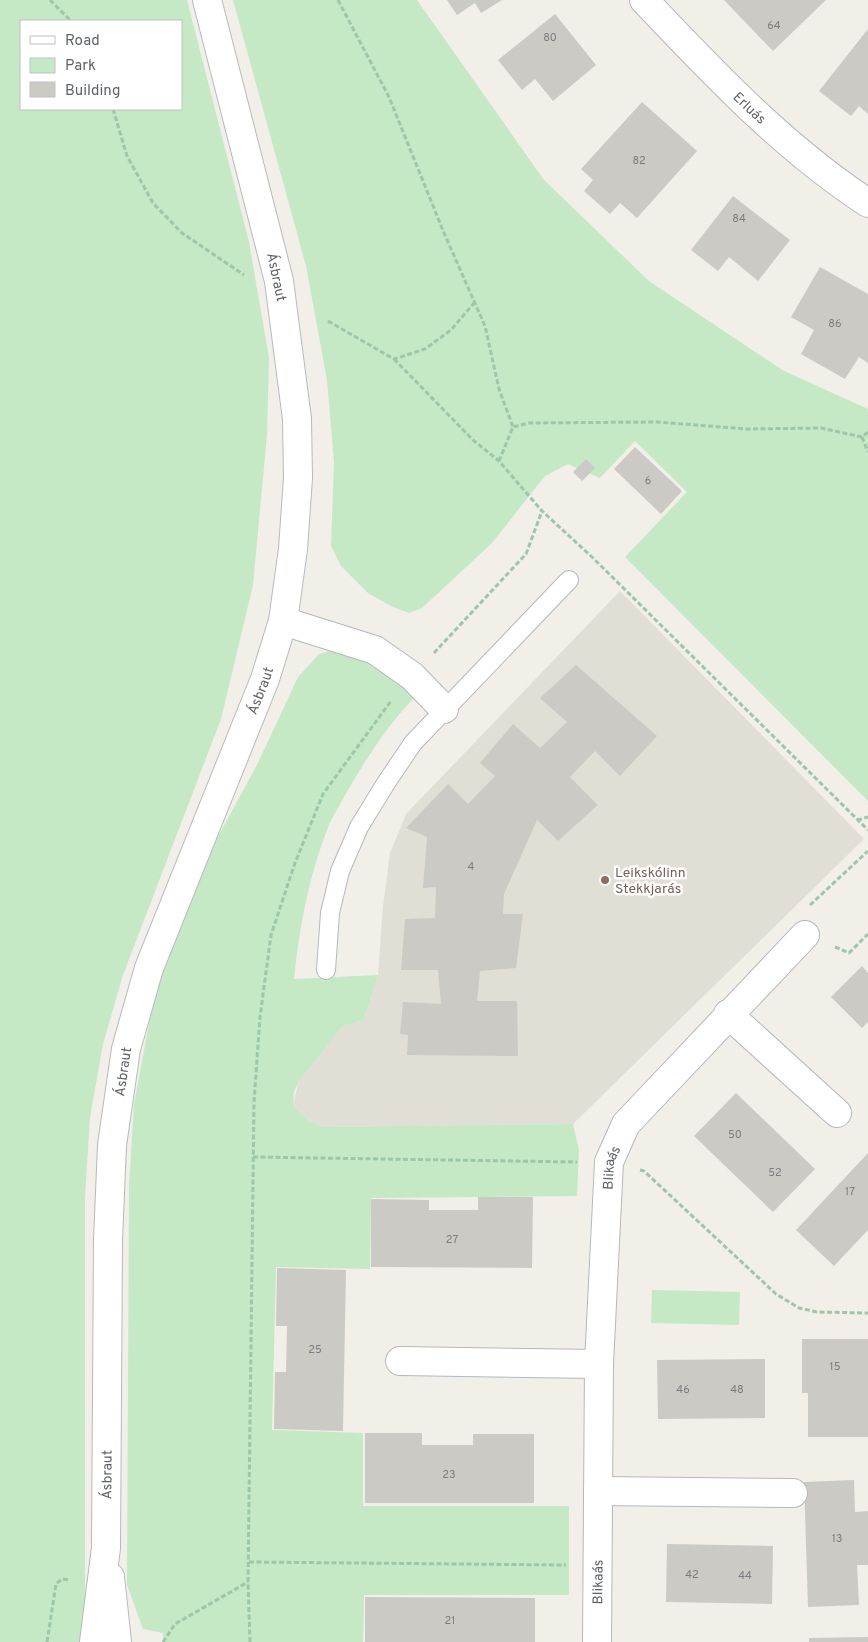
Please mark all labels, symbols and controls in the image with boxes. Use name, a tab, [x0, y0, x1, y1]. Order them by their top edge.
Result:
house number: 64	[767, 19, 781, 33]
legend	[20, 20, 182, 110]
house number: 80	[543, 31, 557, 45]
text: Road	[65, 32, 100, 51]
text: Park	[65, 57, 96, 76]
text: Building	[65, 82, 120, 101]
street label: Erluás	[729, 89, 769, 128]
house number: 82	[632, 154, 646, 168]
house number: 84	[732, 212, 746, 226]
street label: Ásbraut	[262, 251, 290, 303]
house number: 86	[828, 317, 842, 331]
house number: 6	[645, 474, 651, 488]
street label: Ásbraut	[244, 665, 278, 717]
house number: 4	[468, 860, 475, 874]
place label: Leikskólinn Stekkjarás	[615, 865, 686, 898]
marker: Leikskólinn Stekkjarás	[599, 874, 611, 886]
street label: Ásbraut	[111, 1046, 136, 1098]
house number: 50	[728, 1128, 742, 1142]
street label: Blikaás	[601, 1143, 625, 1190]
house number: 52	[768, 1166, 782, 1180]
house number: 17	[845, 1185, 855, 1199]
house number: 27	[446, 1233, 458, 1247]
house number: 25	[308, 1343, 322, 1357]
house number: 15	[830, 1360, 841, 1374]
house number: 46	[676, 1383, 690, 1397]
house number: 48	[730, 1383, 744, 1397]
street label: Ásbraut	[98, 1450, 117, 1500]
house number: 23	[442, 1468, 456, 1482]
house number: 13	[832, 1532, 842, 1546]
street label: Blikaás	[590, 1560, 608, 1604]
house number: 42	[685, 1568, 699, 1582]
house number: 44	[738, 1569, 752, 1583]
house number: 21	[445, 1614, 455, 1628]

